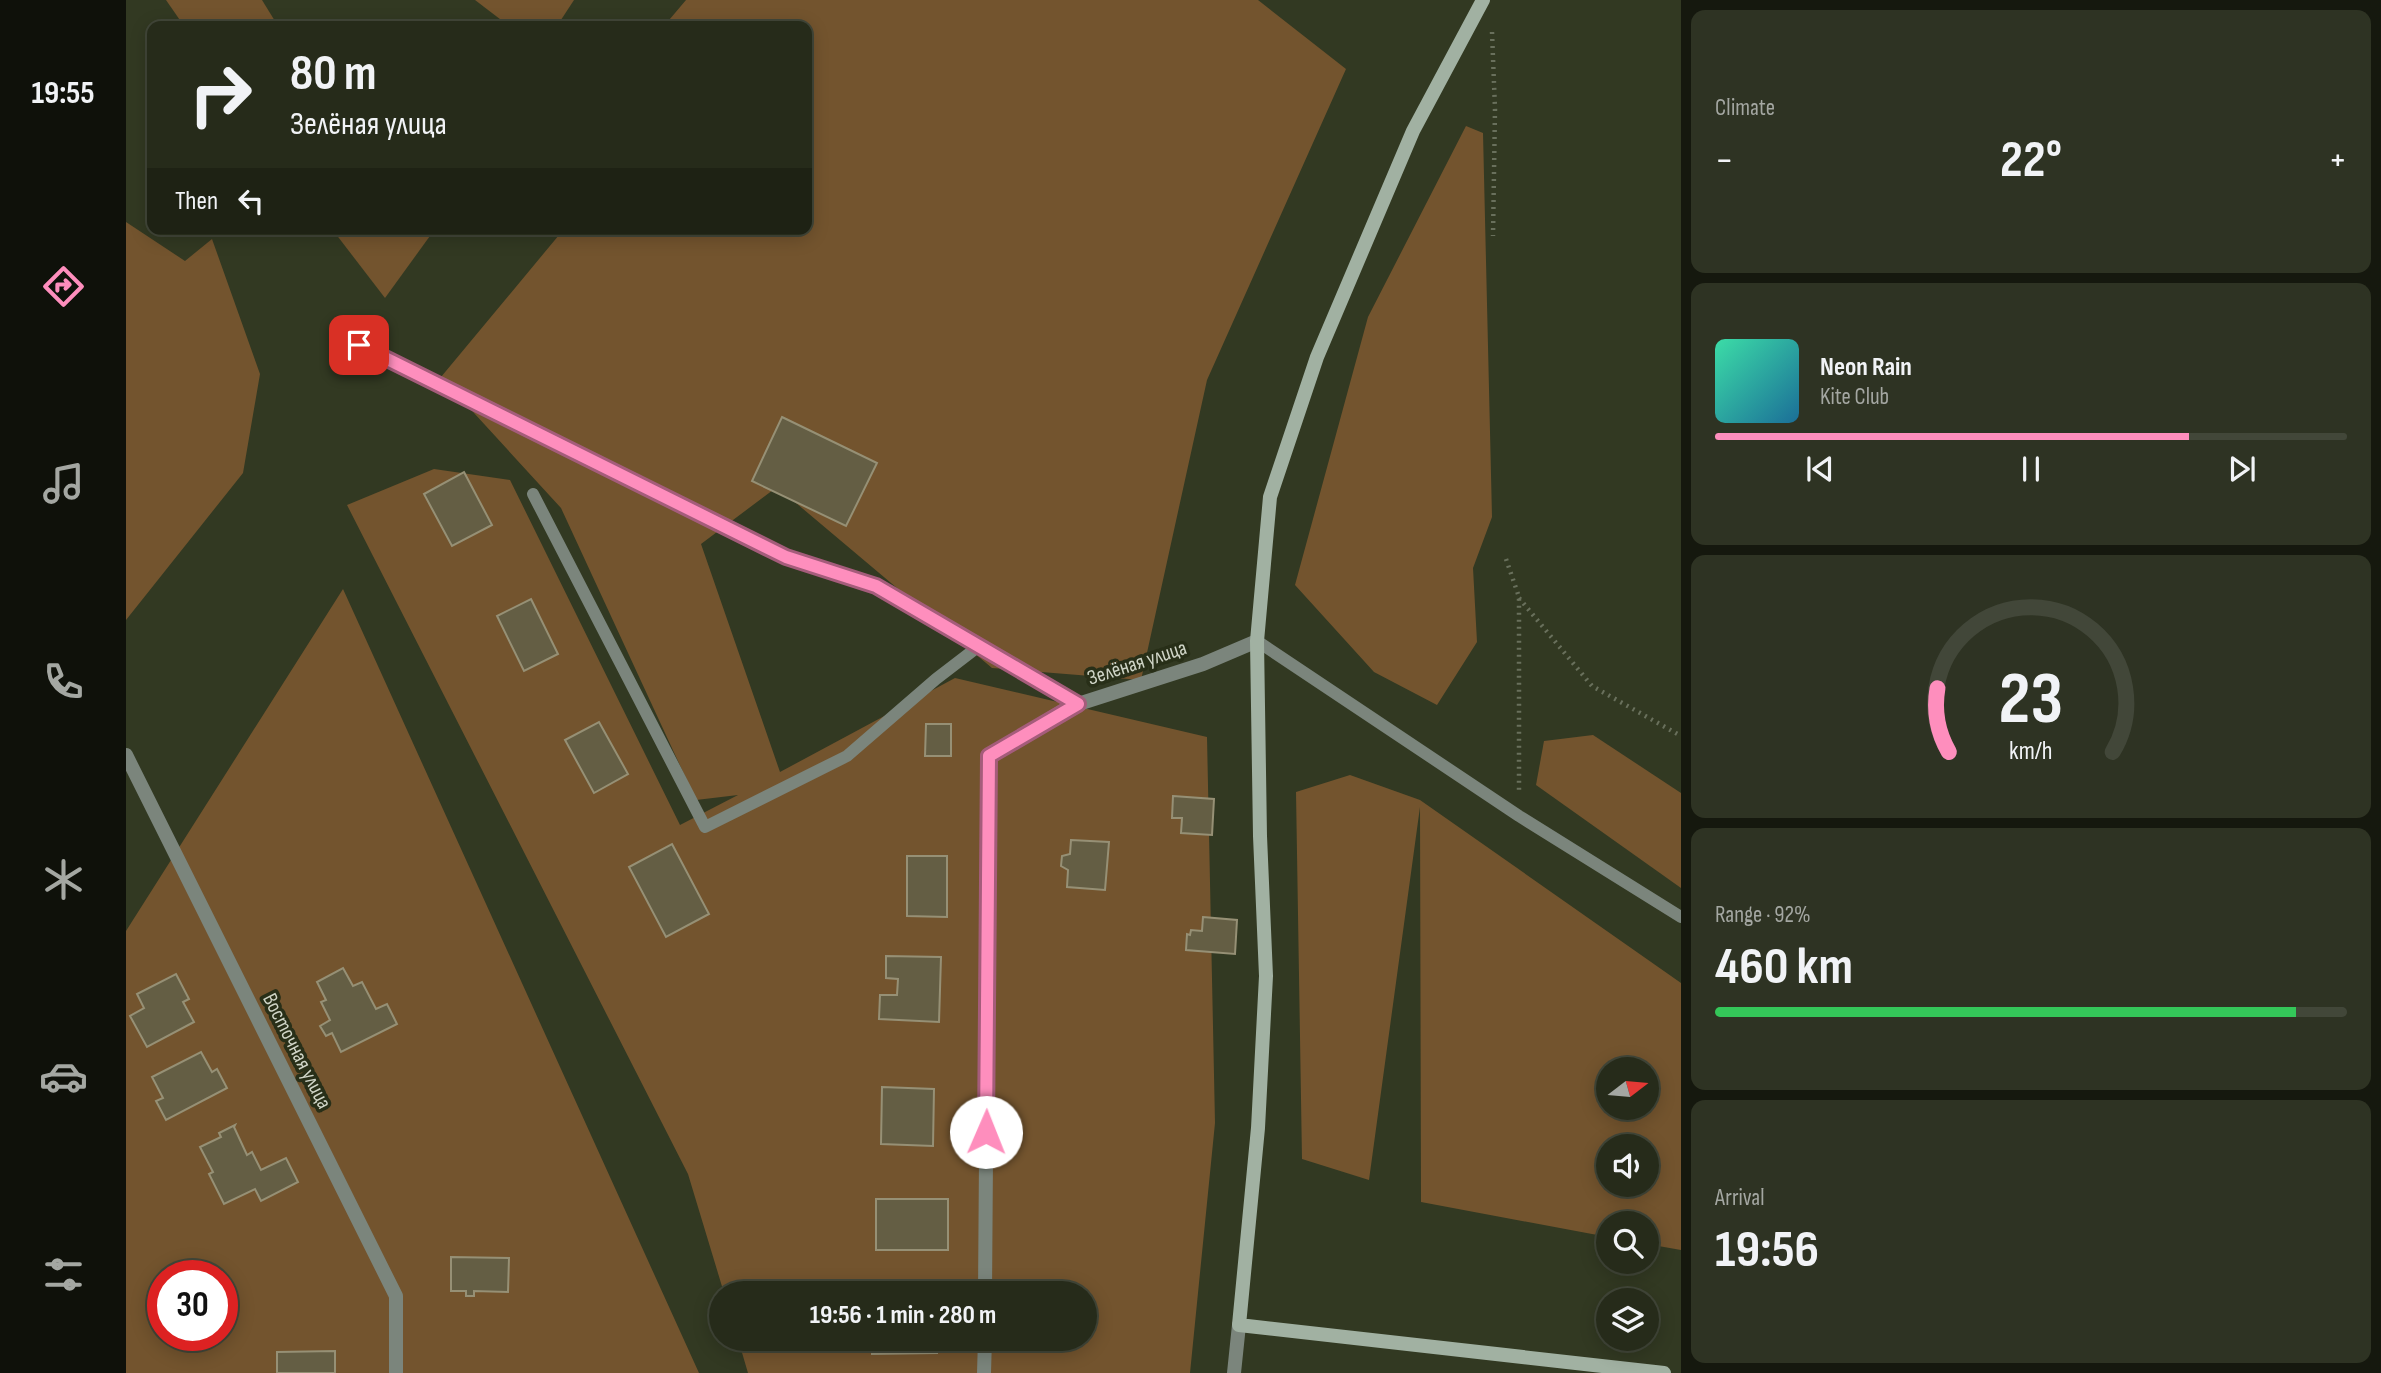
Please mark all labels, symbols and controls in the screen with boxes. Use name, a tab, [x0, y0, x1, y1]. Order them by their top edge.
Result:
text: 80 m	[290, 45, 377, 104]
icon: right	[175, 49, 266, 140]
text: 19:55	[32, 74, 94, 113]
text: Climate	[1715, 94, 1775, 122]
text: Зелёная улица	[290, 105, 447, 144]
text: 22°	[2000, 129, 2062, 192]
text: −	[1715, 138, 1734, 183]
text: +	[2328, 138, 2347, 183]
icon: left	[232, 182, 270, 220]
text: Then	[175, 186, 218, 217]
icon: directions	[39, 262, 88, 311]
pin	[329, 315, 389, 375]
icon: arrive	[340, 326, 378, 364]
text: Neon Rain	[1820, 352, 1912, 383]
text: Kite Club	[1820, 383, 1889, 411]
icon: previous	[1801, 450, 1839, 488]
icon: pause	[2012, 450, 2050, 488]
icon: next	[2223, 450, 2261, 488]
icon: music	[39, 459, 88, 508]
street label: Зелёная улица	[1084, 635, 1190, 691]
icon: phone	[39, 657, 88, 706]
text: 23	[1999, 657, 2063, 745]
text: km/h	[2009, 736, 2053, 767]
icon: climate	[39, 855, 88, 904]
text: Range · 92%	[1715, 901, 1811, 929]
text: 460 km	[1715, 936, 1853, 999]
street label: Восточная улица	[257, 989, 337, 1113]
icon: car	[39, 1052, 88, 1101]
north arrow	[1596, 1057, 1659, 1120]
map controls	[1596, 1057, 1659, 1351]
position arrow	[949, 1095, 1023, 1169]
button: sound	[1596, 1134, 1659, 1197]
text: Arrival	[1715, 1184, 1764, 1212]
button: search	[1596, 1211, 1659, 1274]
text: 19:56	[1715, 1219, 1819, 1282]
icon: filters	[39, 1250, 88, 1299]
speed limit sign: 30	[147, 1260, 238, 1351]
button: layers	[1596, 1288, 1659, 1351]
text: 19:56 · 1 min · 280 m	[810, 1300, 996, 1331]

